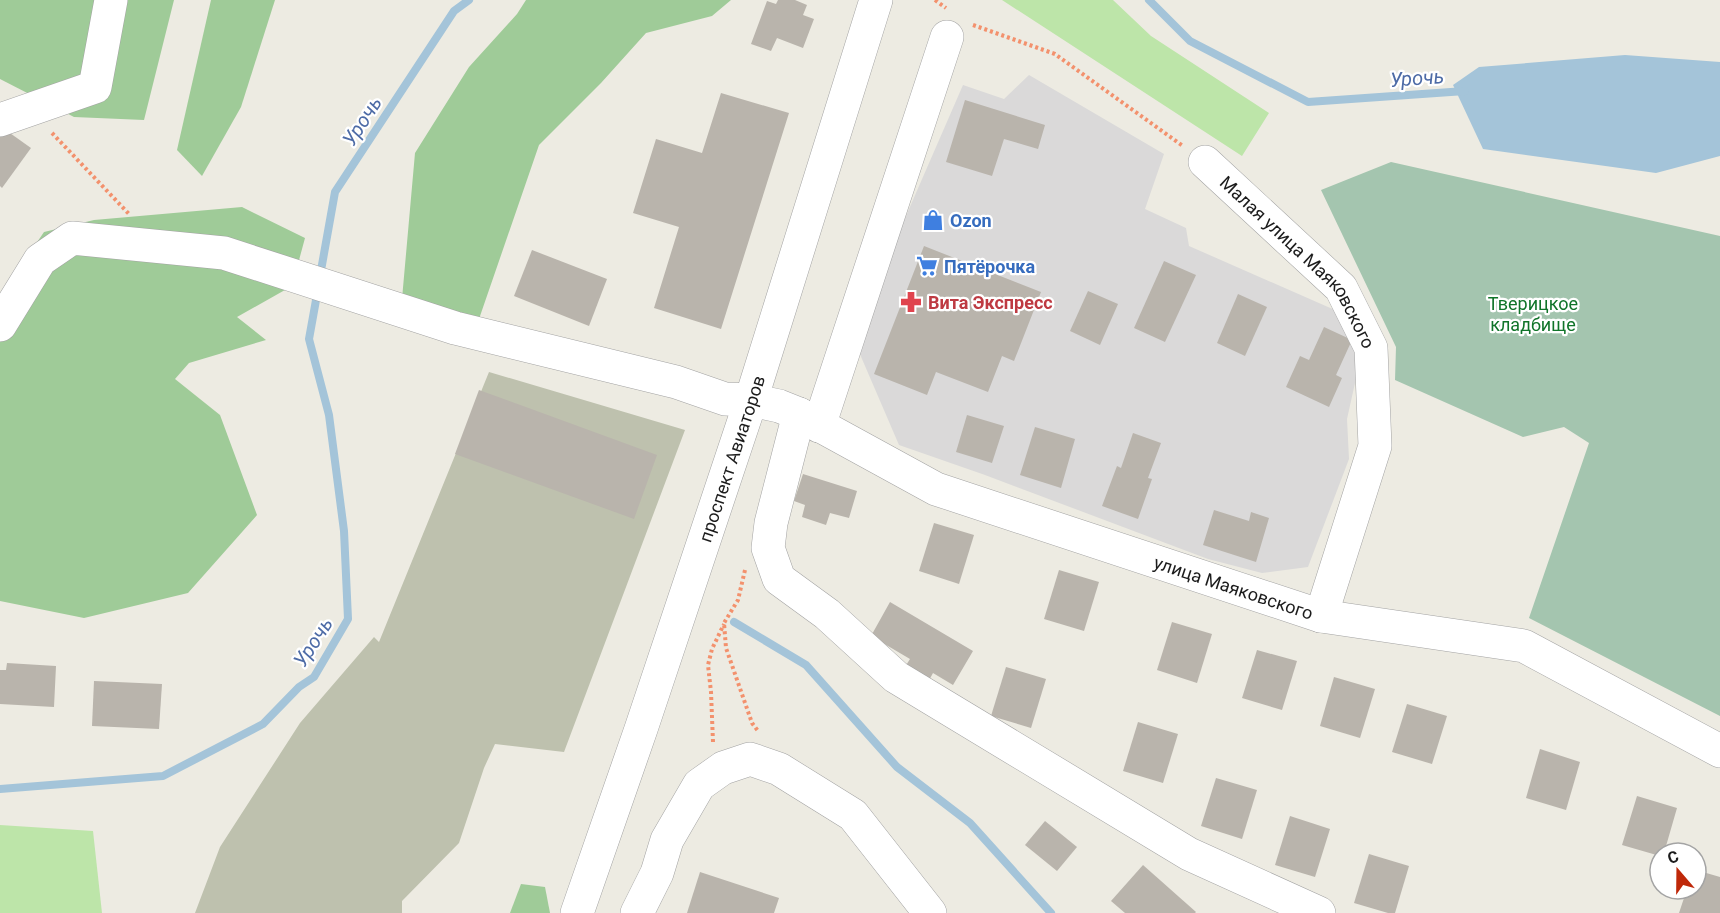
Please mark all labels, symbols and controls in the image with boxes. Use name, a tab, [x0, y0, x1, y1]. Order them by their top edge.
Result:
water label: Урочь	[1389, 64, 1445, 92]
water label: Урочь	[337, 92, 387, 150]
street label: Малая улица Маяковского	[1216, 171, 1380, 352]
shop icon: Ozon	[921, 208, 945, 232]
place label: Ozon	[950, 210, 992, 231]
supermarket icon: Пятёрочка	[915, 254, 939, 278]
place label: Пятёрочка	[944, 256, 1035, 277]
pharmacy icon: Вита Экспресс	[899, 290, 923, 314]
place label: Вита Экспресс	[928, 292, 1053, 313]
park label: Тверицкое кладбище	[1488, 293, 1578, 335]
street label: проспект Авиаторов	[694, 373, 769, 545]
street label: улица Маяковского	[1151, 551, 1316, 623]
water label: Урочь	[288, 613, 338, 671]
north arrow	[1648, 841, 1708, 901]
text: С	[1665, 847, 1681, 868]

